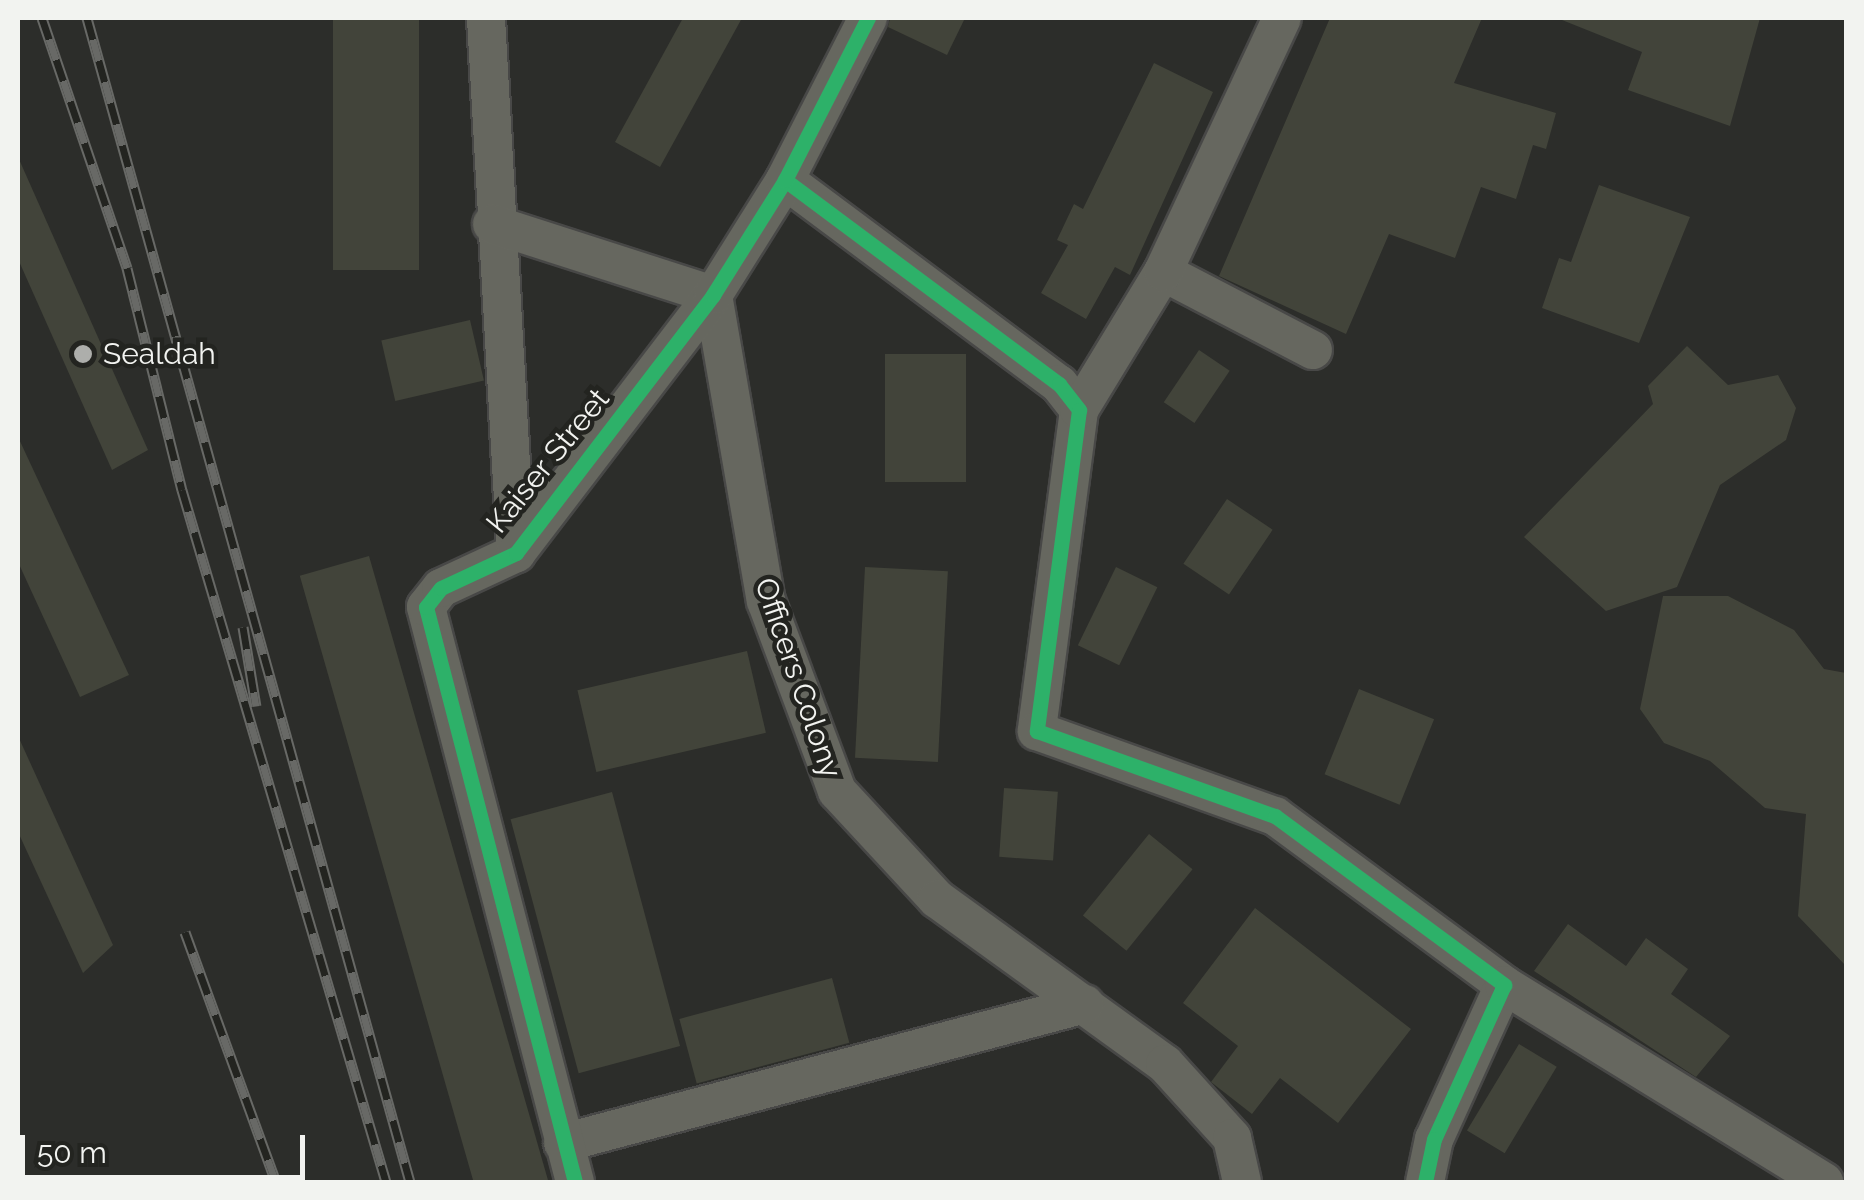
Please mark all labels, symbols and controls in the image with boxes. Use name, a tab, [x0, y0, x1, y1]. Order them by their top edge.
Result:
place label: Sealdah	[103, 336, 216, 372]
marker: Sealdah	[72, 343, 94, 365]
street label: Kaiser Street	[479, 381, 617, 541]
street label: Officers Colony	[747, 573, 849, 783]
scale bar	[25, 1115, 310, 1177]
text: 50 m	[37, 1135, 107, 1170]

